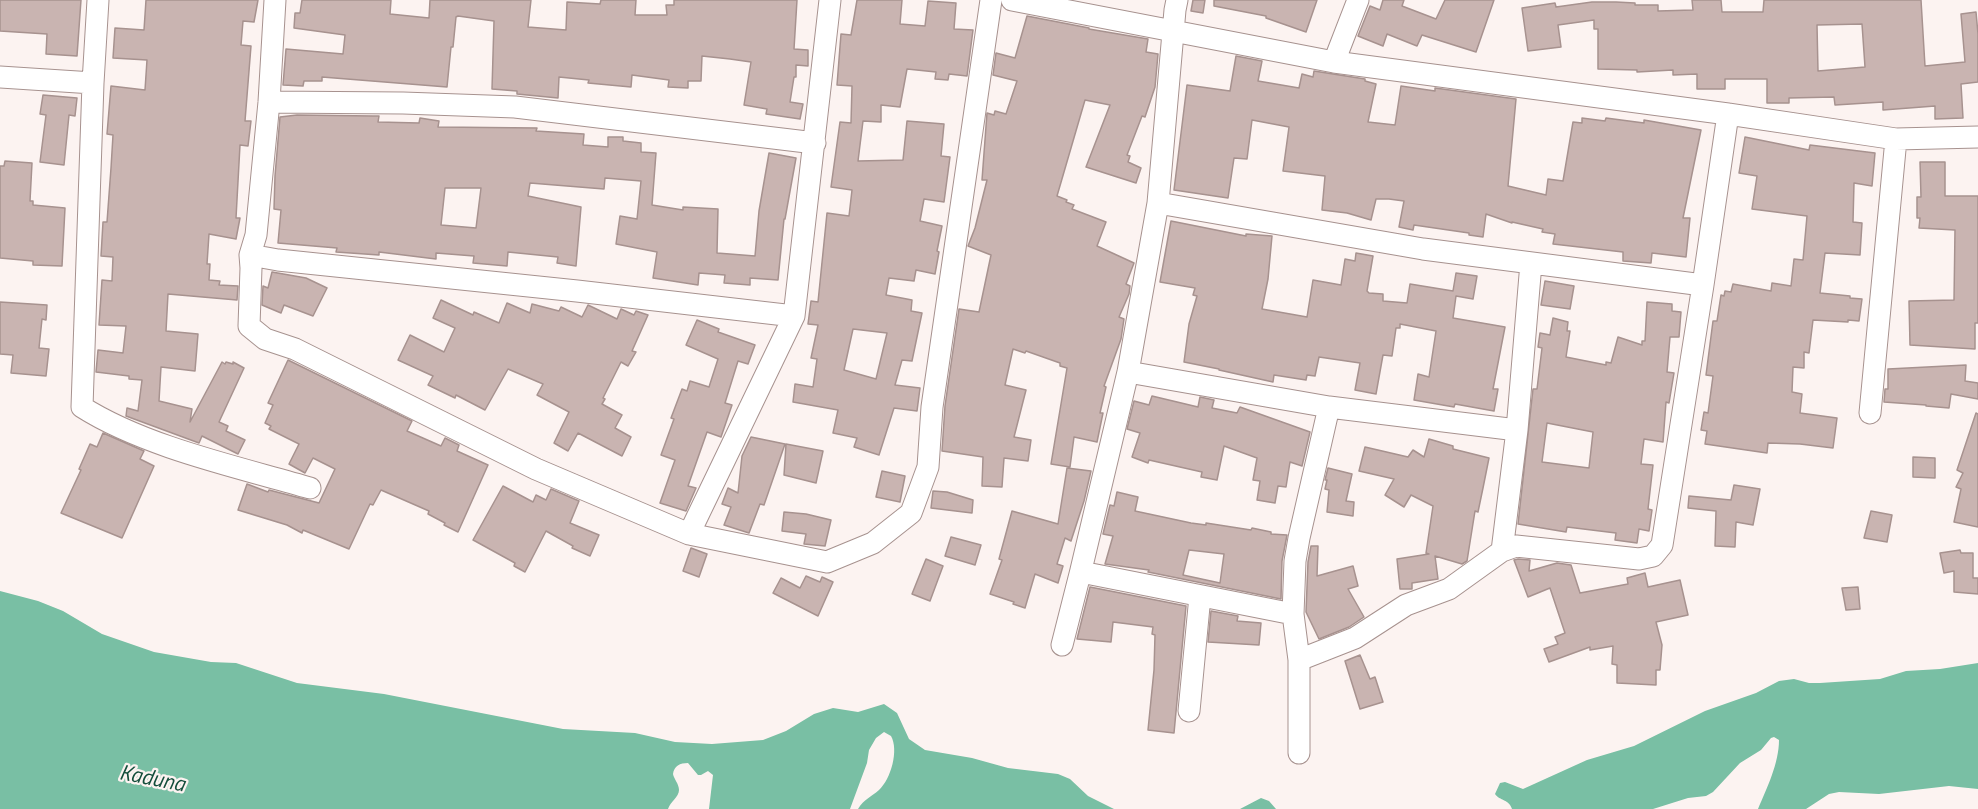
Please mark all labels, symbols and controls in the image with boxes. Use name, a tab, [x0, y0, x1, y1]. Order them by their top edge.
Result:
water label: Kaduna	[117, 761, 187, 799]

